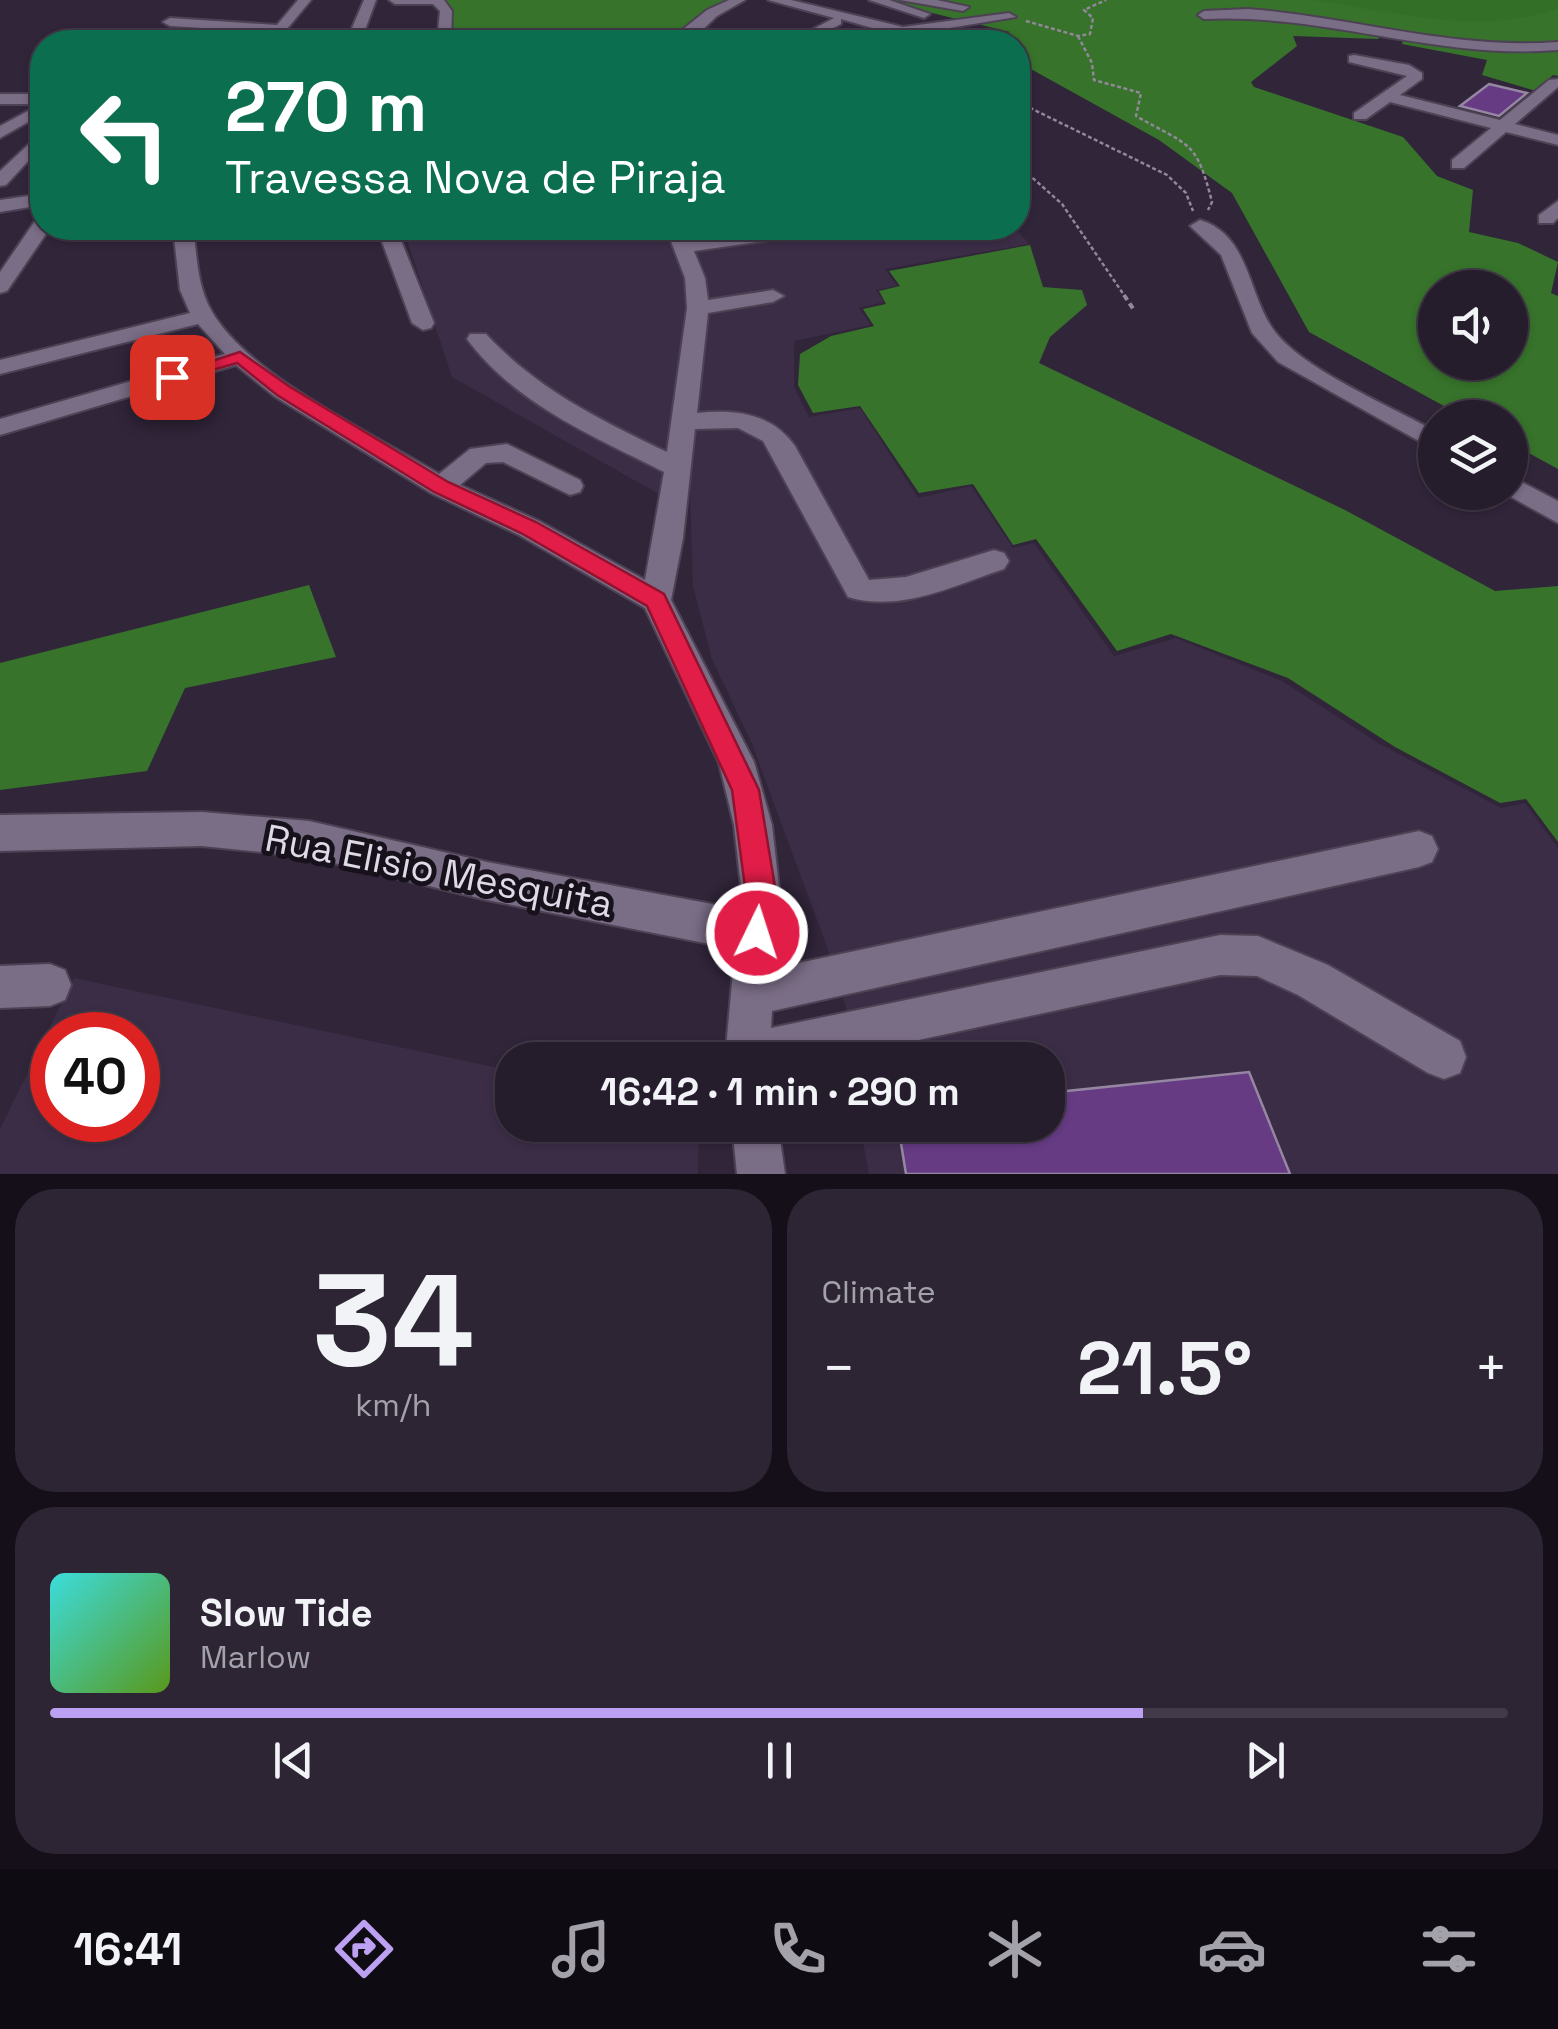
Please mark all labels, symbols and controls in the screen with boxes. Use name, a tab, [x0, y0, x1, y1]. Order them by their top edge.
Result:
text: 270 m	[225, 62, 427, 151]
icon: left	[60, 70, 190, 200]
text: Travessa Nova de Piraja	[225, 149, 726, 206]
map controls	[1418, 270, 1528, 510]
button: sound	[1418, 270, 1528, 380]
pin	[130, 335, 215, 420]
icon: arrive	[145, 350, 200, 405]
button: layers	[1418, 400, 1528, 510]
street label: Rua Elisio Mesquita	[261, 814, 617, 928]
position arrow	[705, 881, 809, 985]
speed limit sign: 40	[30, 1012, 160, 1142]
text: 16:42 · 1 min · 290 m	[600, 1068, 960, 1116]
text: 34	[312, 1237, 474, 1403]
text: Climate	[822, 1272, 936, 1312]
text: 21.5°	[1077, 1320, 1252, 1416]
text: −	[822, 1333, 856, 1403]
text: +	[1474, 1333, 1508, 1403]
text: km/h	[355, 1385, 431, 1425]
text: Slow Tide	[200, 1589, 373, 1637]
text: Marlow	[200, 1637, 311, 1677]
icon: previous	[266, 1733, 321, 1788]
icon: pause	[752, 1733, 807, 1788]
icon: next	[1238, 1733, 1293, 1788]
icon: directions	[329, 1914, 399, 1984]
icon: music	[546, 1914, 616, 1984]
icon: phone	[763, 1914, 833, 1984]
icon: climate	[980, 1914, 1050, 1984]
icon: car	[1197, 1914, 1267, 1984]
icon: filters	[1414, 1914, 1484, 1984]
text: 16:41	[74, 1921, 182, 1978]

